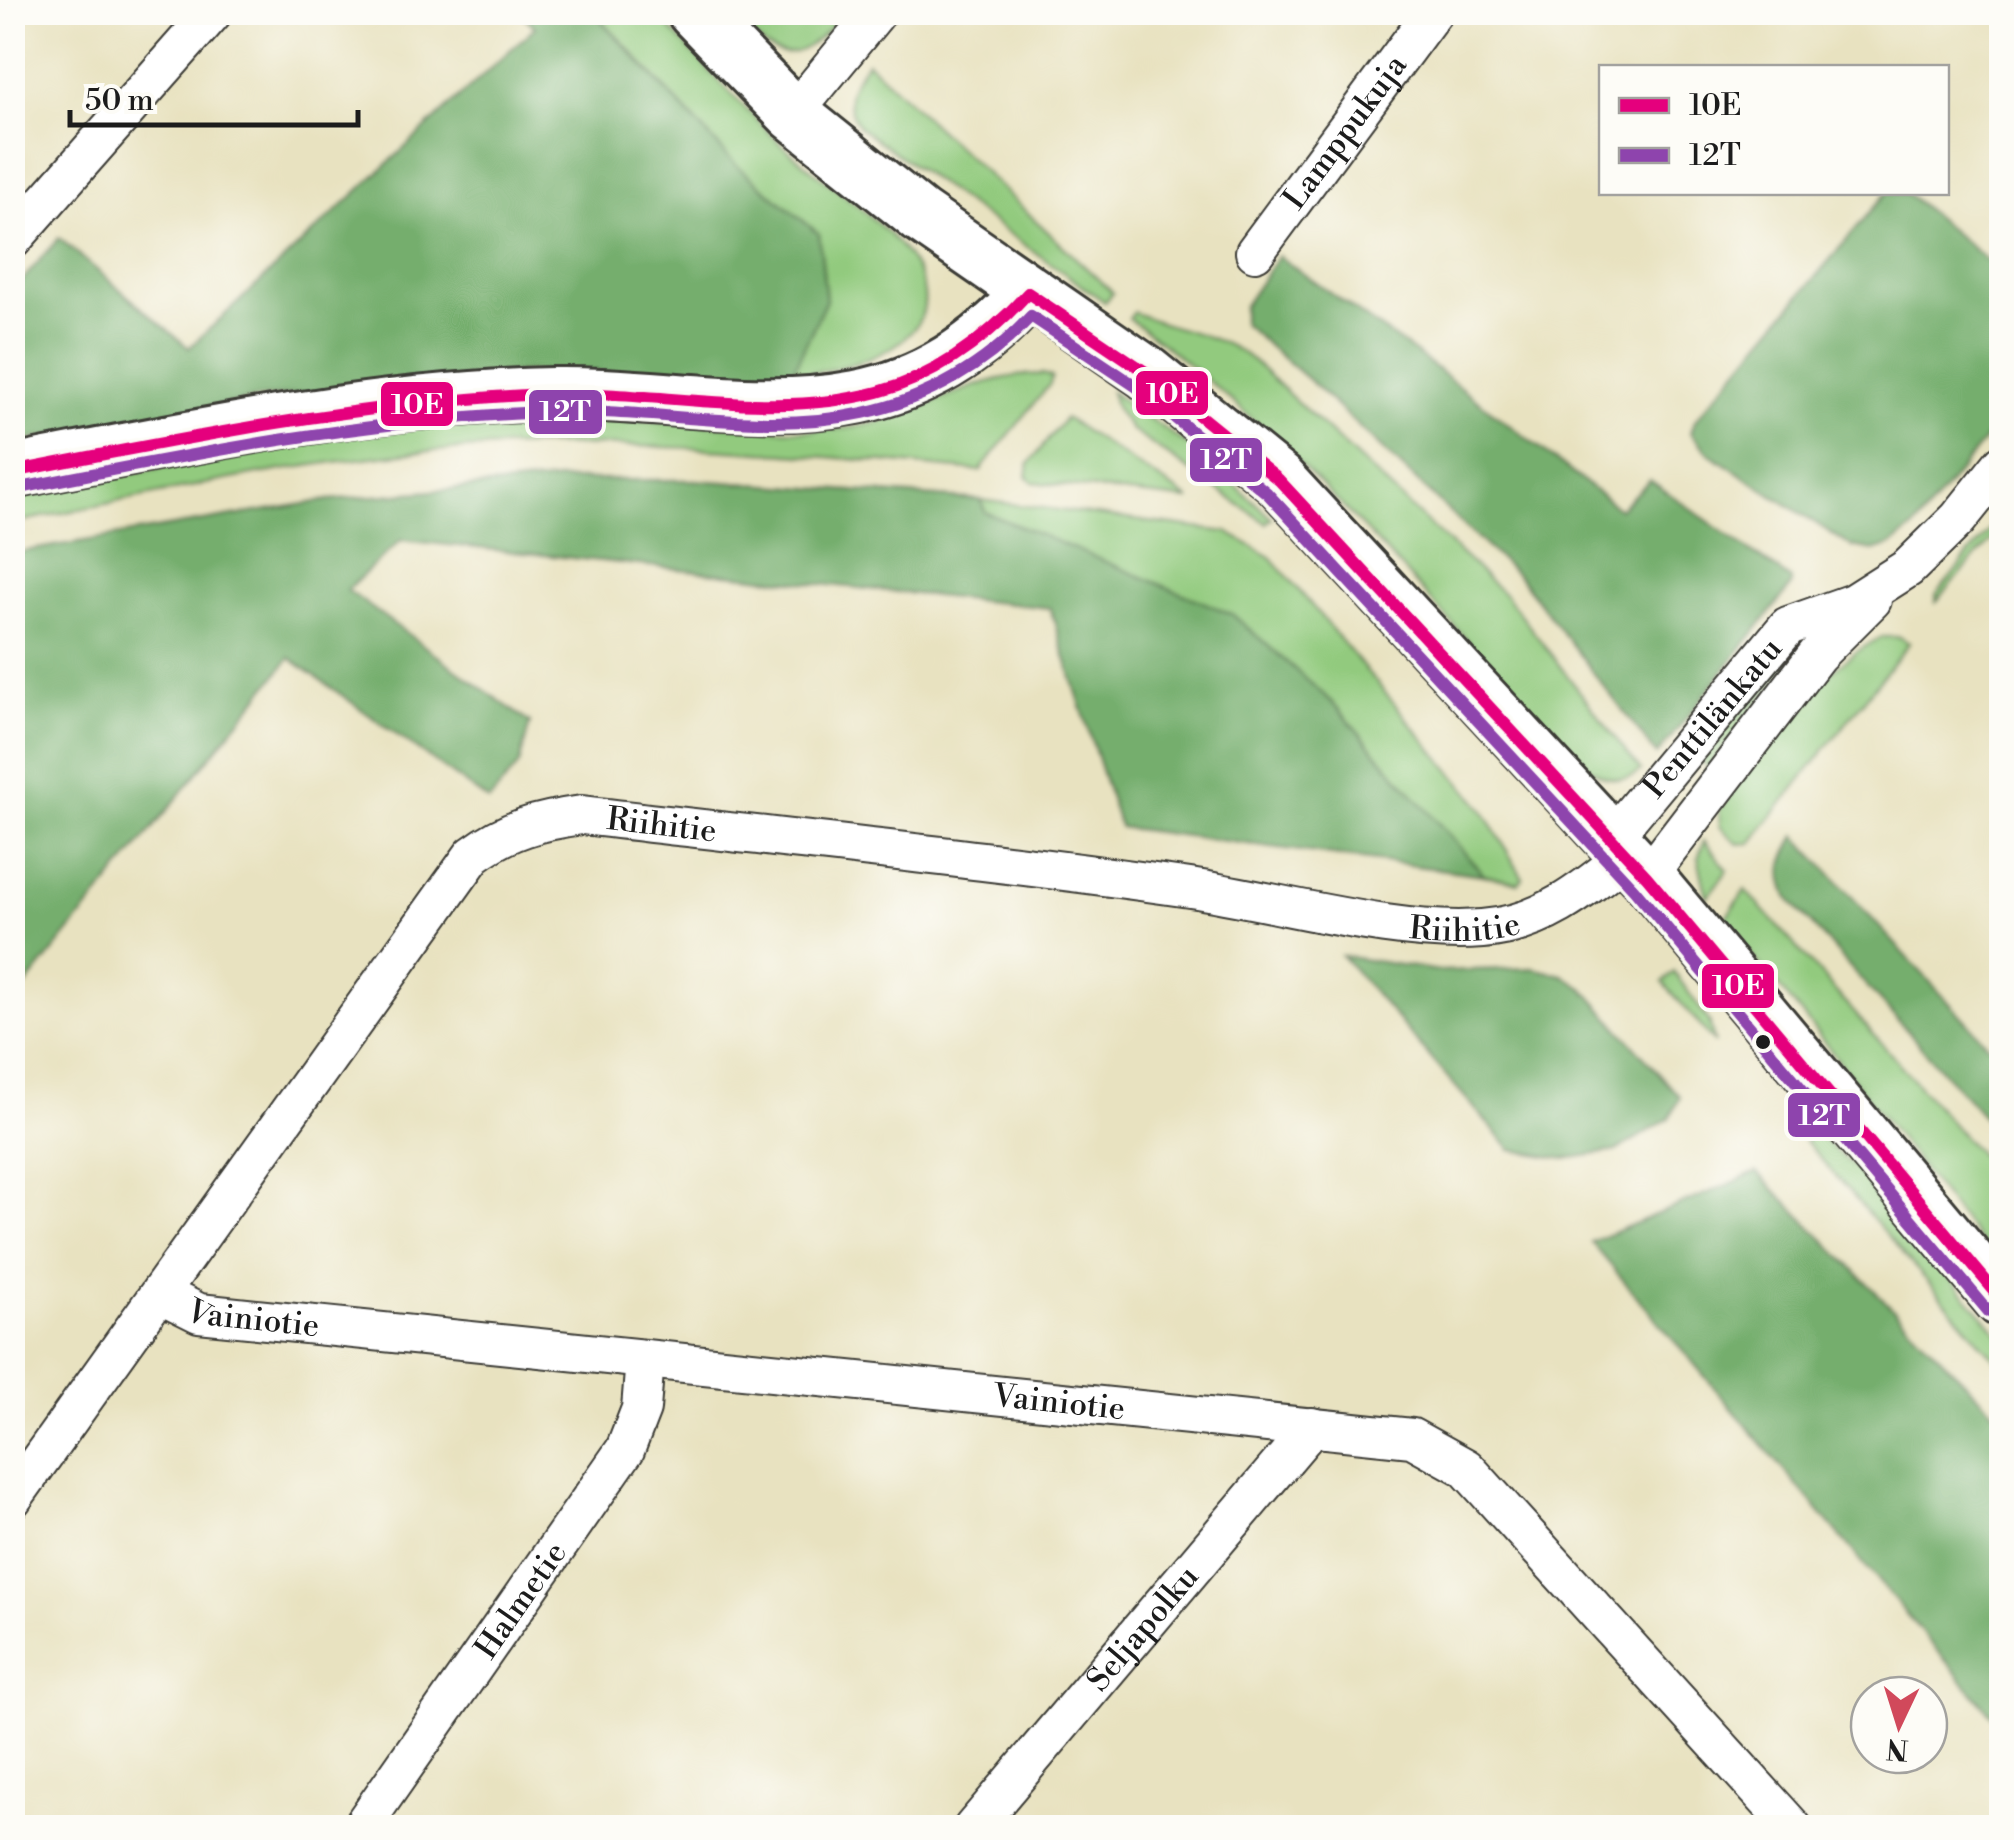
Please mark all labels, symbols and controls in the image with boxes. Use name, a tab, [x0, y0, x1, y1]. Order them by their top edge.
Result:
street label: Lamppukuja	[1275, 46, 1416, 218]
scale bar	[70, 65, 358, 127]
legend	[1599, 65, 1949, 195]
text: 50 m	[85, 82, 154, 120]
text: 10E	[1689, 87, 1742, 125]
text: 12T	[1689, 137, 1741, 175]
line badge: 10E	[1134, 369, 1210, 417]
text: 10E	[1146, 377, 1198, 412]
line badge: 10E	[379, 380, 455, 428]
text: 10E	[391, 388, 443, 423]
line badge: 12T	[527, 388, 604, 436]
text: 12T	[539, 395, 591, 430]
line badge: 12T	[1188, 436, 1264, 484]
text: 12T	[1200, 443, 1252, 478]
street label: Penttilänkatu	[1635, 630, 1791, 807]
street label: Riihitie	[604, 799, 719, 851]
street label: Riihitie	[1408, 904, 1524, 951]
line badge: 10E	[1700, 962, 1776, 1010]
text: 10E	[1712, 969, 1764, 1004]
unlabelled marker	[1753, 1032, 1773, 1052]
line badge: 12T	[1786, 1091, 1862, 1139]
text: 12T	[1798, 1099, 1850, 1134]
street label: Vainiotie	[178, 1290, 321, 1346]
street label: Vainiotie	[990, 1376, 1127, 1429]
street label: Halmetie	[466, 1534, 576, 1667]
street label: Seljapolku	[1078, 1557, 1207, 1700]
north arrow	[1849, 1675, 1949, 1775]
text: N	[1885, 1730, 1910, 1767]

